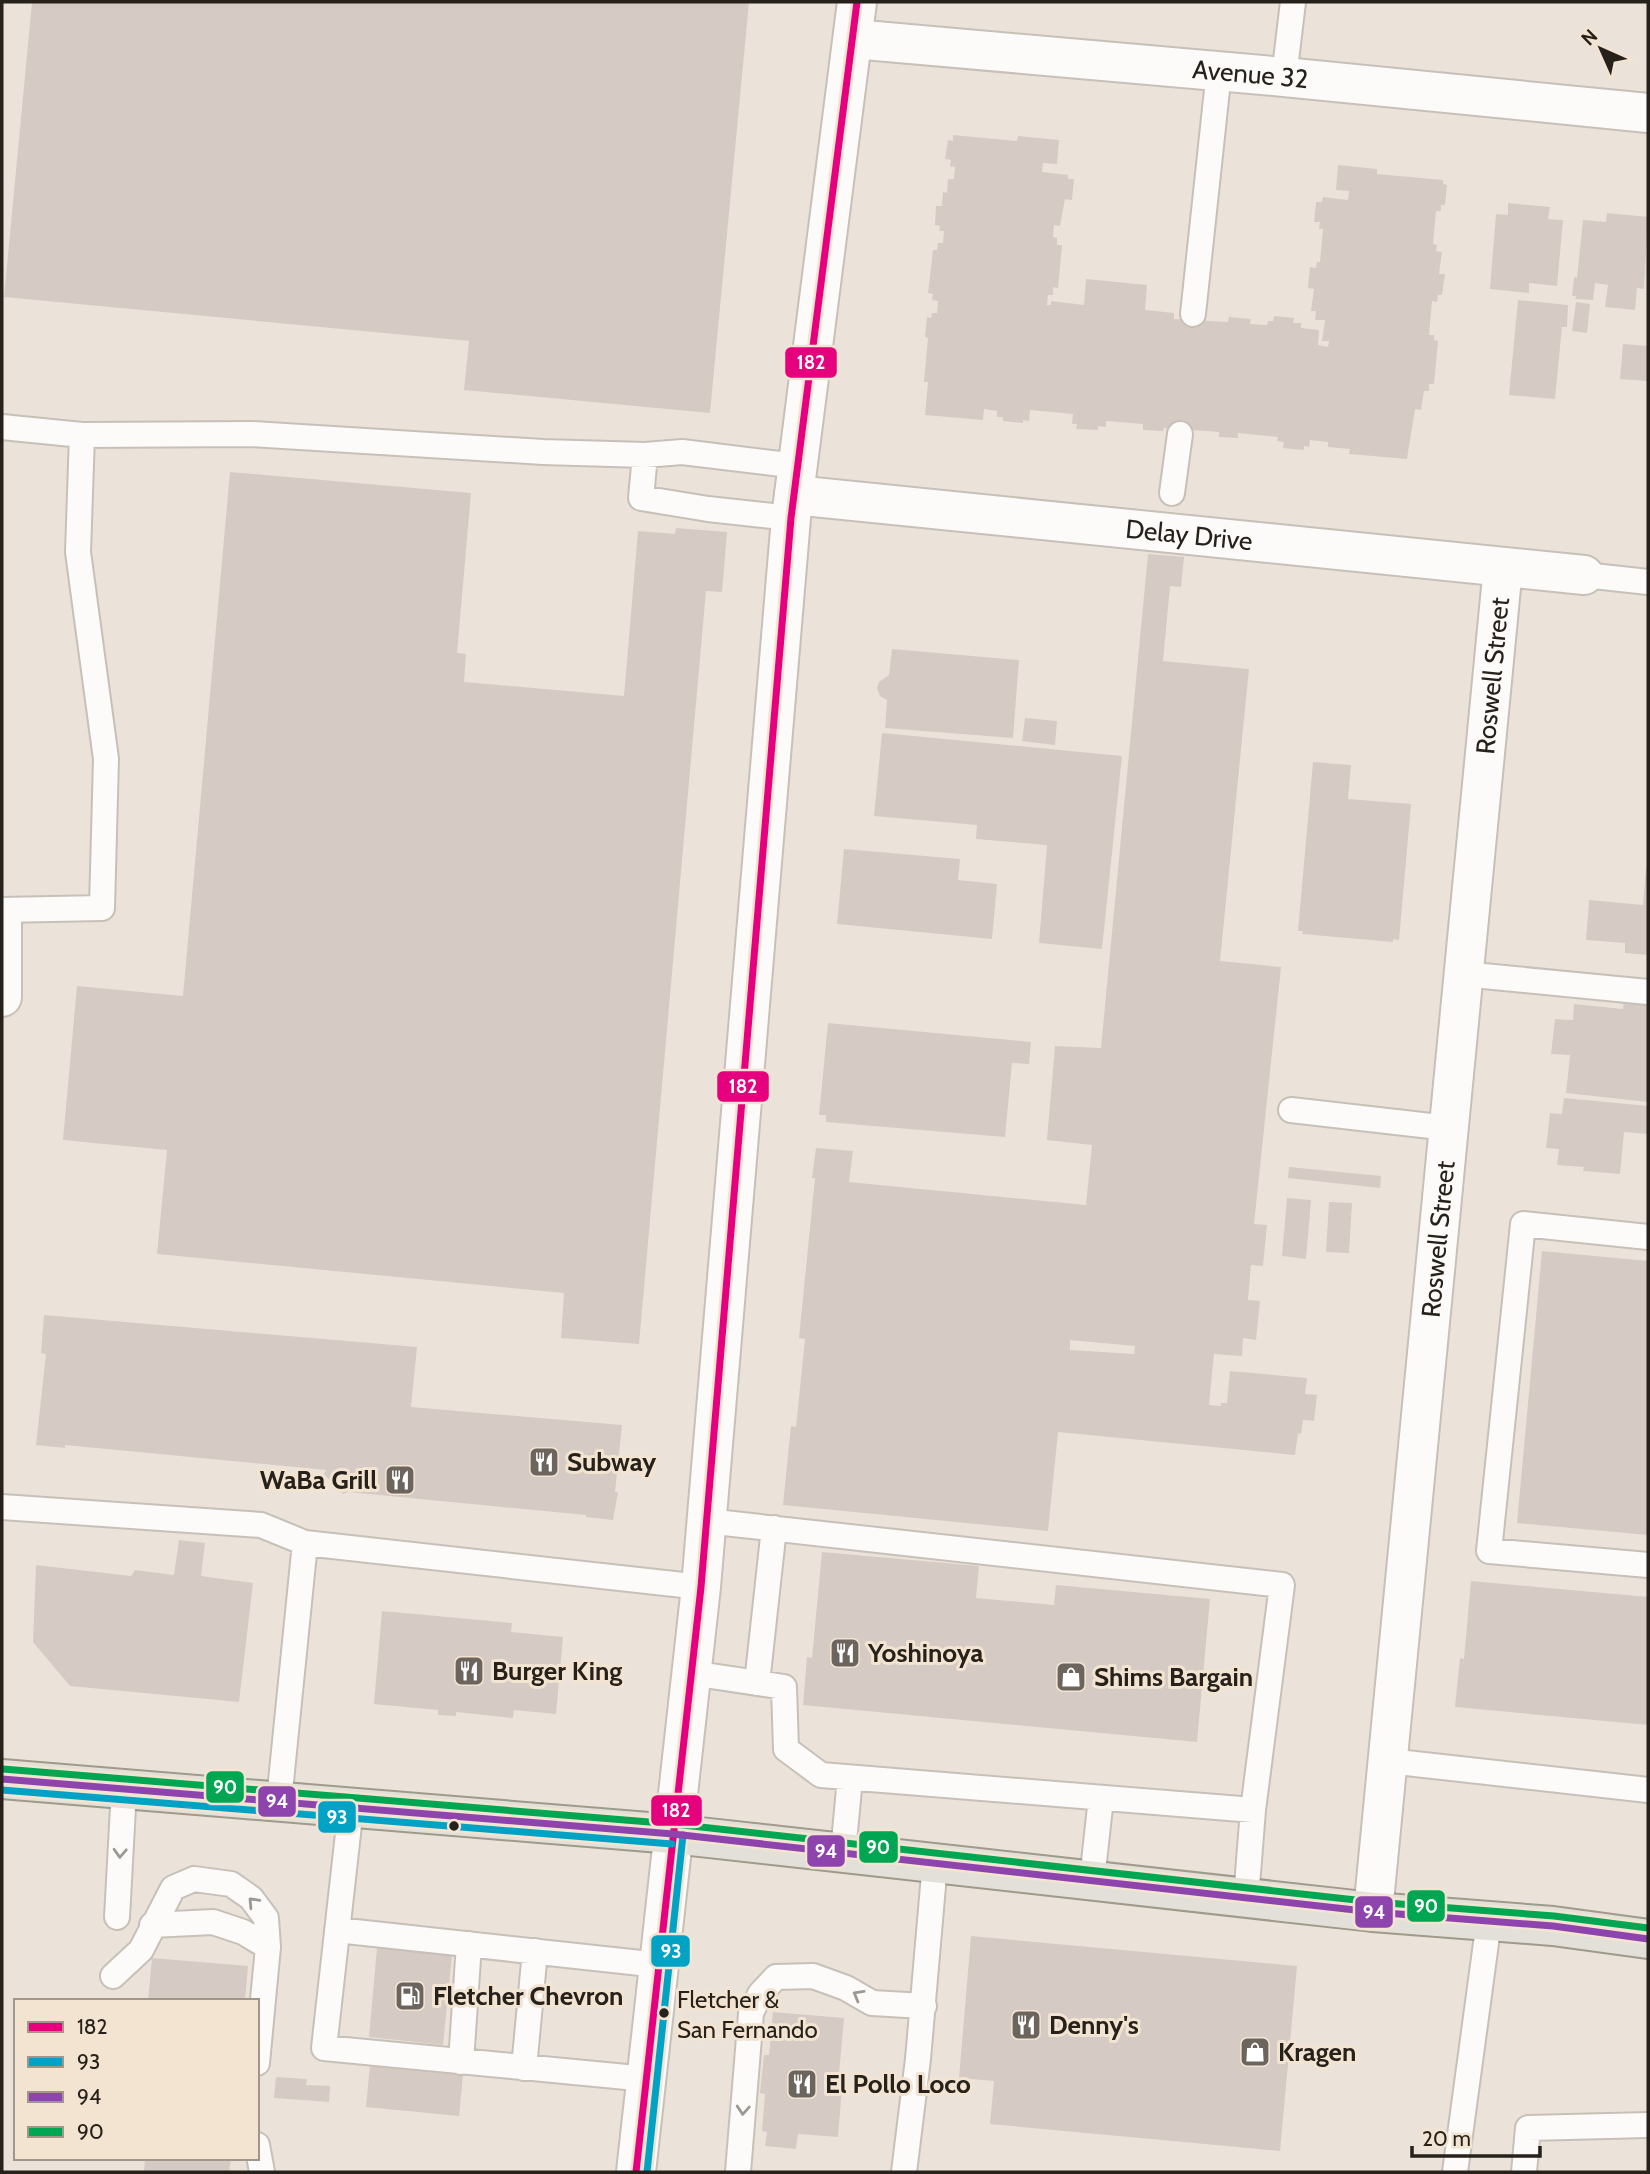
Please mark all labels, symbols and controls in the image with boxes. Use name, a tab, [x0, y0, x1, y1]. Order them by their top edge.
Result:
north arrow	[1566, 14, 1636, 84]
text: N	[1576, 24, 1602, 50]
street label: Avenue 32	[1191, 53, 1310, 95]
line badge: 182	[784, 346, 838, 379]
text: 182	[797, 351, 825, 374]
street label: Delay Drive	[1124, 513, 1254, 557]
street label: Roswell Street	[1469, 596, 1516, 756]
line badge: 182	[716, 1070, 770, 1103]
text: 182	[729, 1075, 757, 1098]
street label: Roswell Street	[1415, 1159, 1462, 1319]
restaurant icon: Subway	[527, 1445, 561, 1479]
place label: Subway	[567, 1446, 656, 1478]
restaurant icon: WaBa Grill	[383, 1463, 417, 1497]
place label: WaBa Grill	[260, 1464, 377, 1496]
restaurant icon: Yoshinoya	[828, 1636, 862, 1670]
place label: Yoshinoya	[867, 1637, 984, 1669]
restaurant icon: Burger King	[452, 1654, 486, 1688]
place label: Burger King	[492, 1655, 622, 1687]
shop icon: Shims Bargain	[1054, 1660, 1088, 1694]
place label: Shims Bargain	[1094, 1661, 1253, 1693]
line badge: 90	[205, 1770, 245, 1804]
text: 90	[213, 1776, 237, 1799]
line badge: 94	[257, 1785, 297, 1818]
text: 94	[266, 1790, 288, 1813]
line badge: 182	[650, 1794, 703, 1827]
text: 182	[662, 1799, 690, 1822]
line badge: 93	[317, 1800, 357, 1834]
text: 93	[327, 1806, 347, 1829]
unlabelled marker	[447, 1819, 461, 1833]
line badge: 90	[858, 1830, 899, 1864]
line badge: 94	[806, 1834, 846, 1868]
text: 90	[866, 1836, 890, 1859]
text: 94	[815, 1840, 837, 1863]
one-way arrow	[113, 1847, 128, 1858]
line badge: 90	[1406, 1889, 1446, 1923]
line badge: 94	[1354, 1895, 1394, 1929]
text: 90	[1414, 1895, 1438, 1918]
one-way arrow	[249, 1898, 261, 1911]
text: 94	[1363, 1901, 1385, 1924]
line badge: 93	[650, 1934, 691, 1968]
text: 93	[661, 1940, 681, 1963]
fuel station icon: Fletcher Chevron	[393, 1979, 427, 2013]
place label: Fletcher Chevron	[433, 1980, 623, 2012]
place label: Fletcher & San Fernando	[677, 1985, 818, 2044]
one-way arrow	[852, 1990, 865, 2003]
legend	[14, 1999, 259, 2160]
marker: Fletcher & San Fernando	[657, 2006, 671, 2020]
restaurant icon: Denny's	[1009, 2008, 1043, 2042]
place label: Denny's	[1049, 2009, 1139, 2041]
text: 182	[77, 2014, 108, 2039]
shop icon: Kragen	[1238, 2035, 1272, 2069]
place label: Kragen	[1278, 2036, 1356, 2068]
text: 93	[77, 2049, 100, 2074]
restaurant icon: El Pollo Loco	[785, 2067, 819, 2101]
place label: El Pollo Loco	[825, 2068, 971, 2100]
text: 94	[77, 2084, 101, 2109]
one-way arrow	[736, 2105, 751, 2116]
scale bar	[1412, 2114, 1540, 2158]
text: 90	[77, 2119, 104, 2144]
text: 20 m	[1422, 2126, 1471, 2151]

